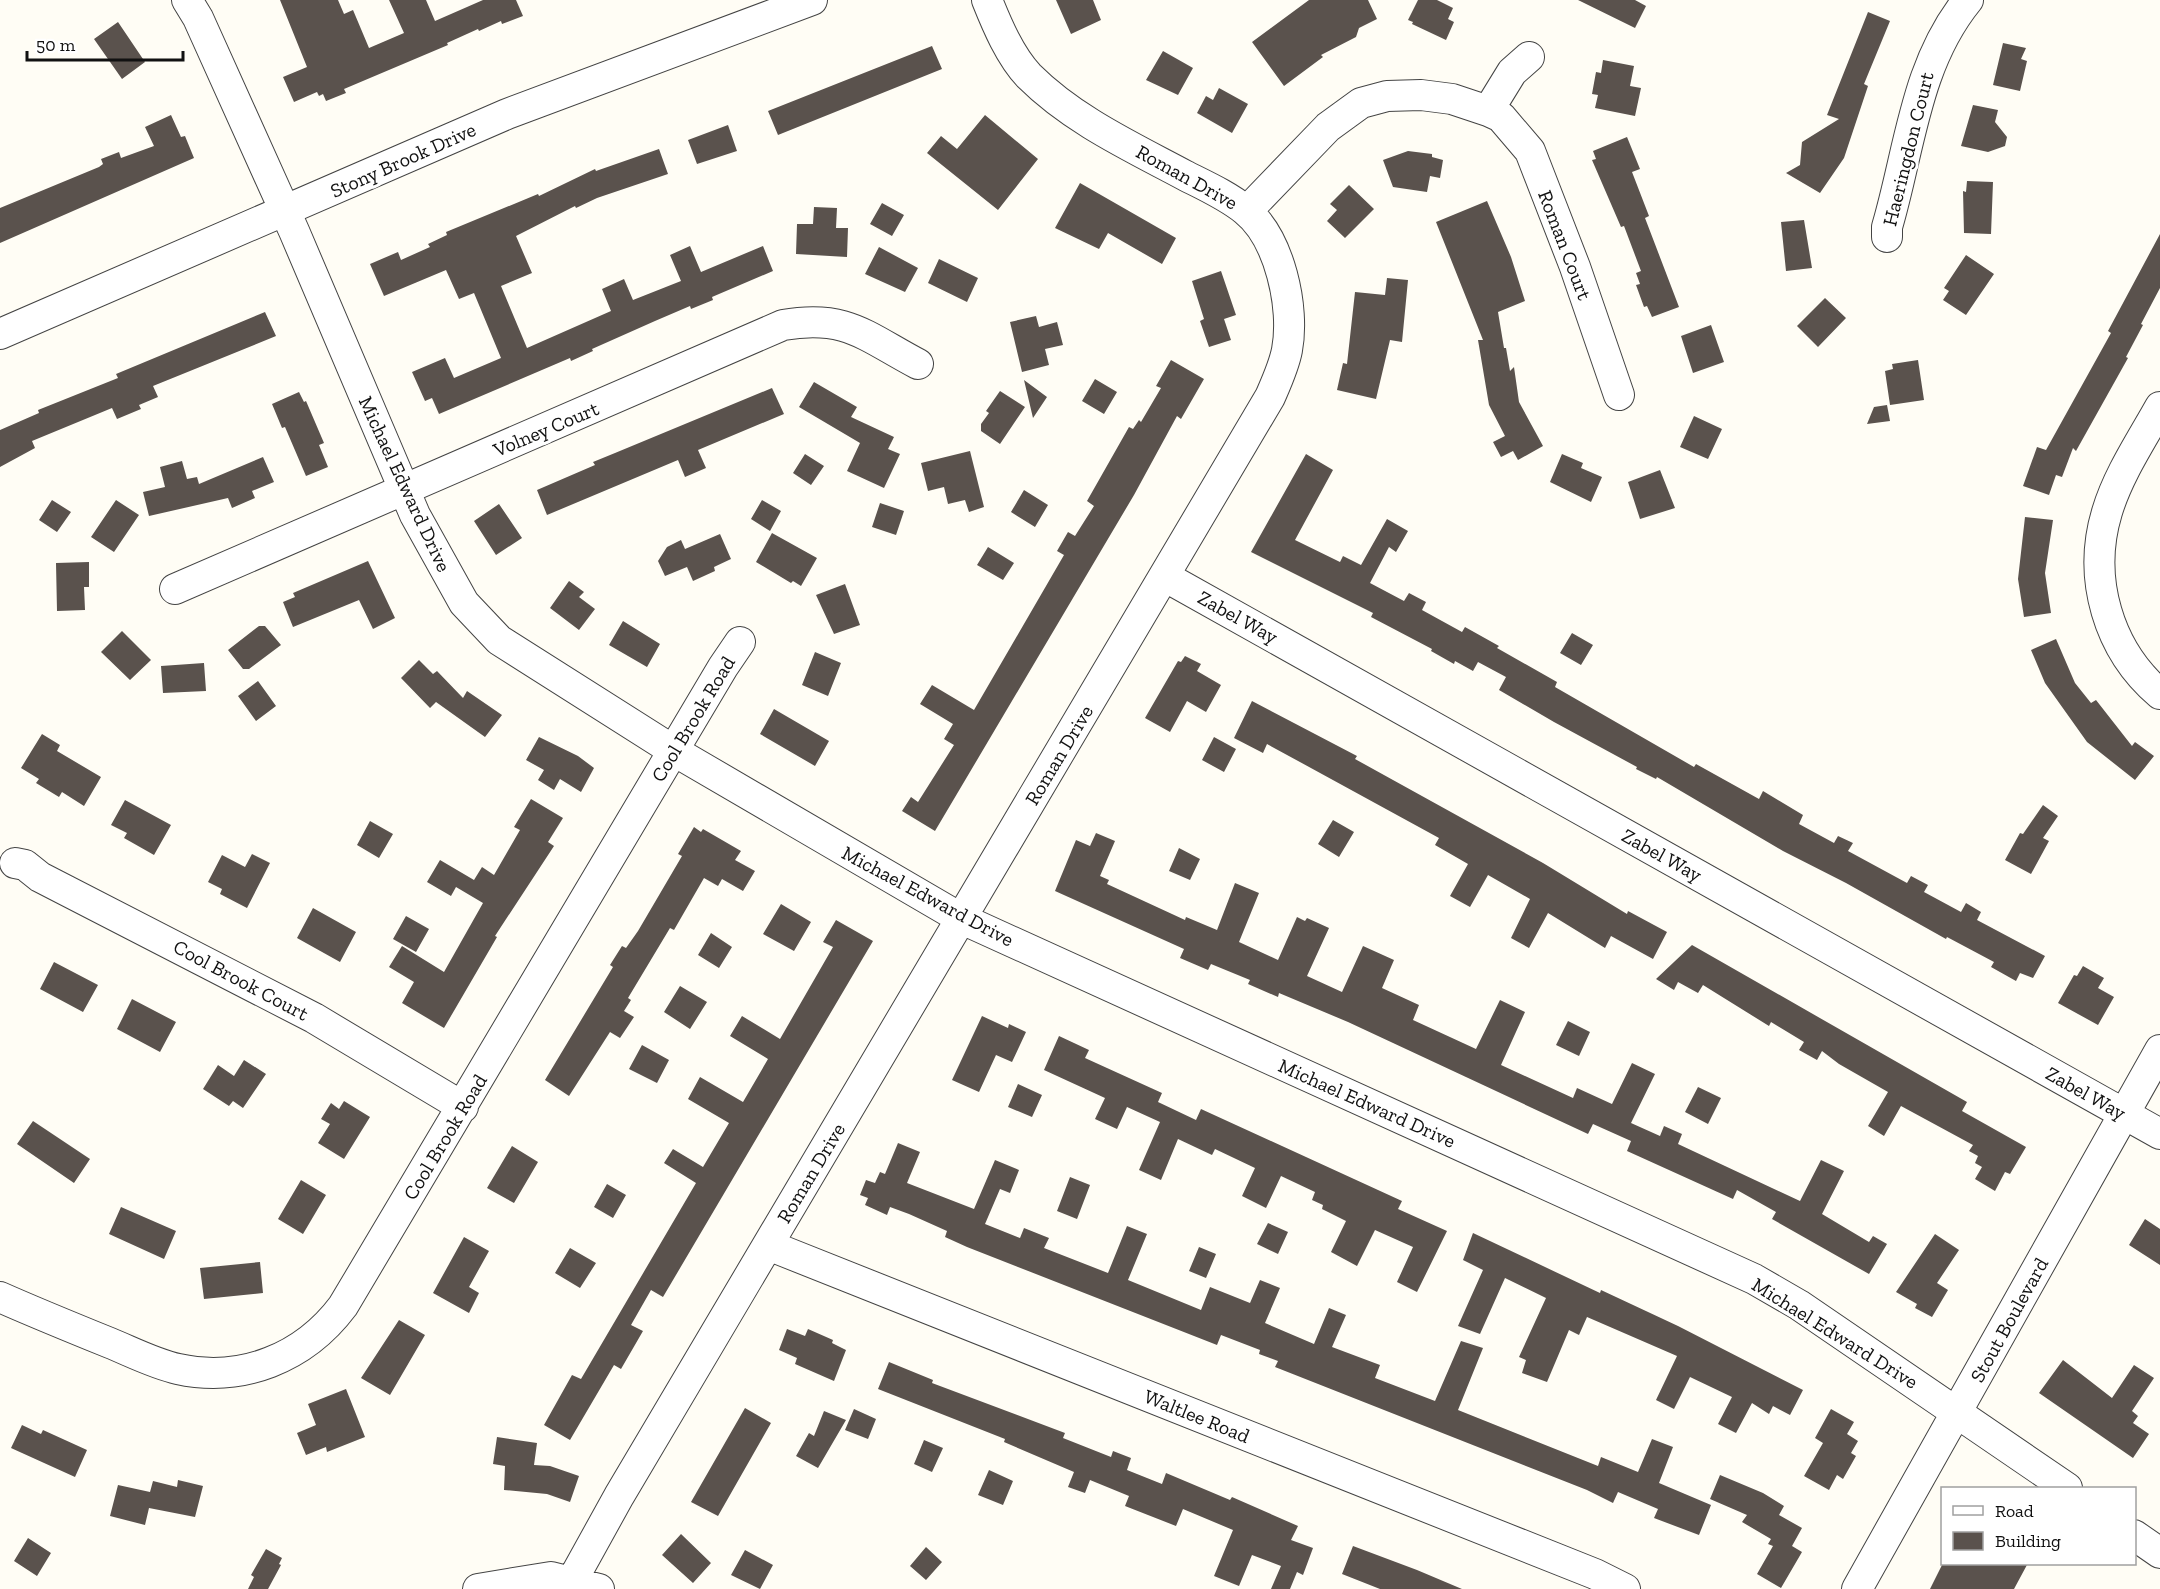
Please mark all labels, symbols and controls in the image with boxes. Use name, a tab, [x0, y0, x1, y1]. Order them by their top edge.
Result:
scale bar	[27, 24, 183, 62]
text: 50 m	[36, 34, 76, 56]
street label: Haeringdon Court	[1877, 69, 1939, 228]
street label: Stony Brook Drive	[327, 117, 479, 203]
street label: Roman Drive	[1132, 139, 1242, 215]
street label: Roman Court	[1533, 187, 1597, 304]
street label: Michael Edward Drive	[354, 392, 456, 576]
street label: Volney Court	[489, 396, 603, 462]
street label: Zabel Way	[1194, 585, 1283, 649]
street label: Cool Brook Road	[646, 652, 740, 786]
street label: Roman Drive	[1020, 701, 1098, 809]
street label: Zabel Way	[1618, 823, 1707, 887]
street label: Michael Edward Drive	[838, 841, 1018, 951]
street label: Cool Brook Court	[169, 934, 313, 1026]
street label: Michael Edward Drive	[1275, 1053, 1459, 1153]
street label: Zabel Way	[2042, 1061, 2131, 1125]
street label: Cool Brook Road	[398, 1070, 492, 1204]
street label: Roman Drive	[772, 1119, 850, 1227]
street label: Stout Boulevard	[1965, 1254, 2053, 1386]
street label: Michael Edward Drive	[1748, 1272, 1922, 1394]
street label: Waltlee Road	[1141, 1384, 1253, 1448]
legend	[1941, 1487, 2136, 1565]
text: Road	[1995, 1500, 2034, 1522]
text: Building	[1995, 1530, 2061, 1552]

